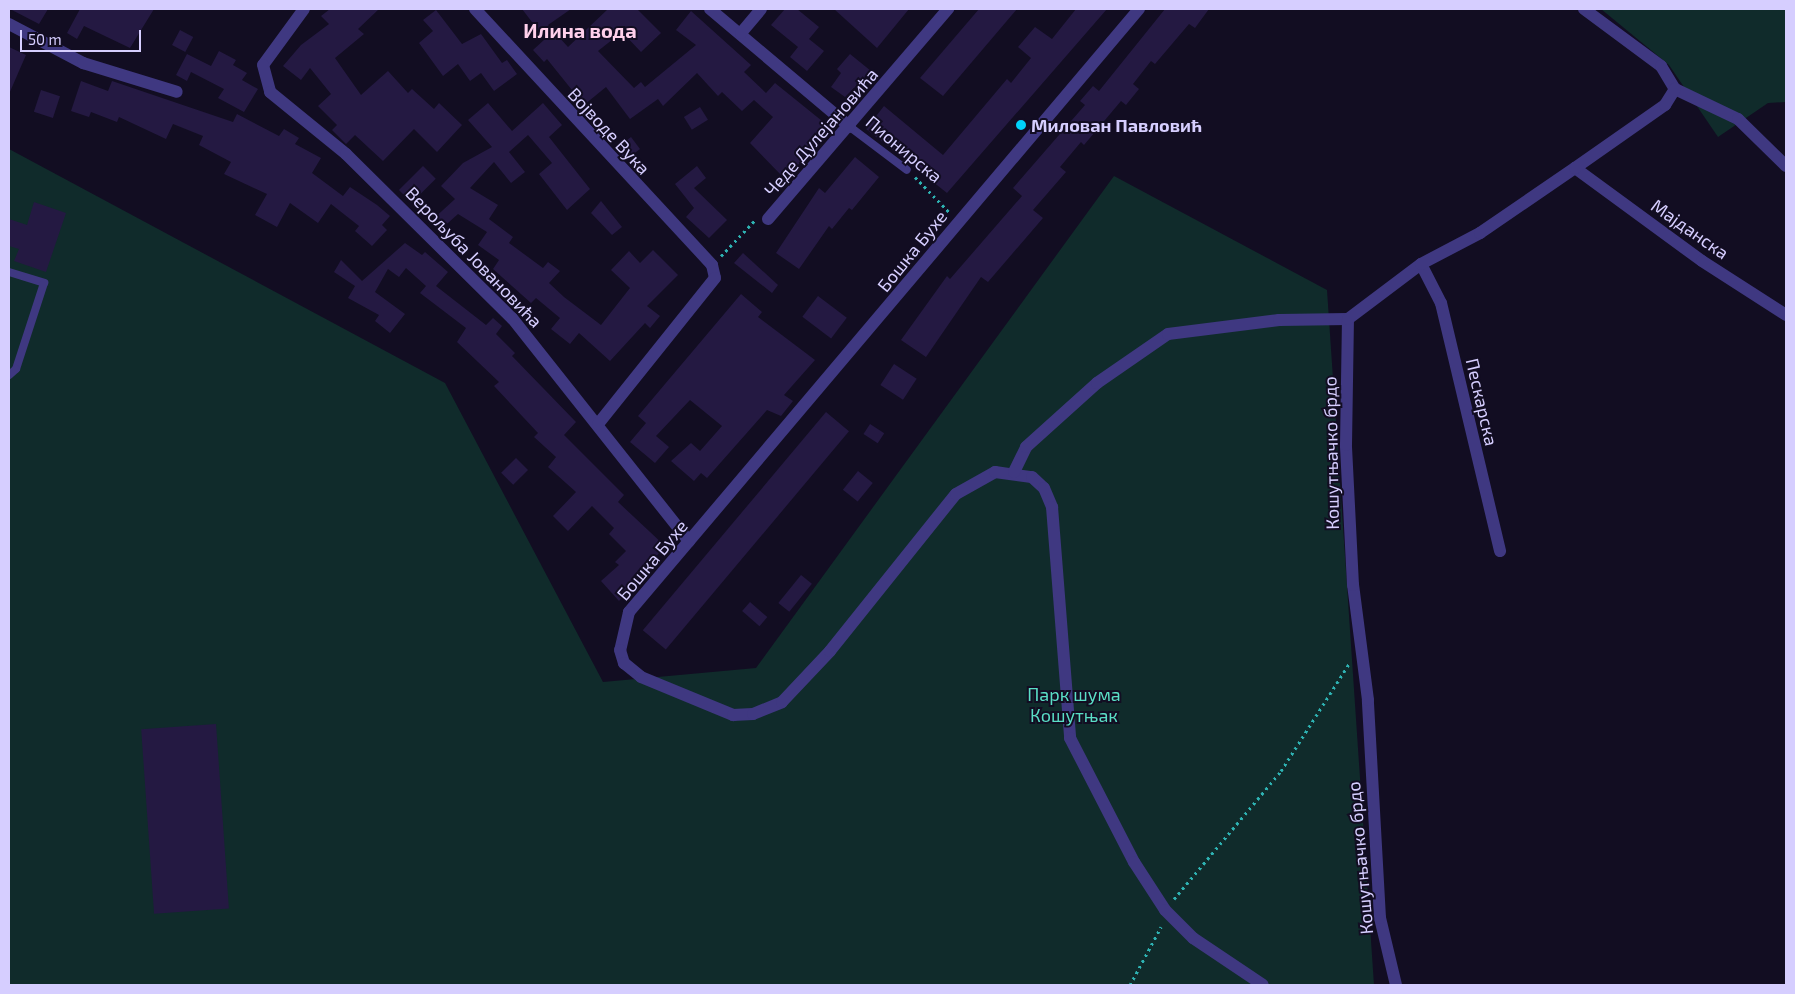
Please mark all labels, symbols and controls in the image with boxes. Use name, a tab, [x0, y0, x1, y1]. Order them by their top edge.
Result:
district label: Илина вода	[523, 18, 637, 42]
scale bar	[22, 20, 144, 52]
text: 50 m	[28, 30, 62, 48]
street label: Чеде Дулејановића	[760, 64, 882, 200]
street label: Војводе Вука	[563, 83, 655, 179]
street label: Пионирска	[861, 111, 947, 187]
place label: Милован Павловић	[1031, 114, 1202, 136]
marker: Милован Павловић	[1015, 119, 1027, 131]
street label: Верољуба Јовановића	[401, 182, 547, 332]
street label: Мајданска	[1647, 194, 1733, 264]
street label: Бошка Бухе	[873, 206, 951, 296]
street label: Пескарска	[1461, 356, 1503, 448]
street label: Кошутњачко брдо	[1319, 376, 1343, 530]
street label: Бошка Бухе	[612, 515, 692, 605]
park label: Парк шума Кошутњак	[1027, 684, 1121, 726]
street label: Кошутњачко брдо	[1343, 781, 1377, 935]

